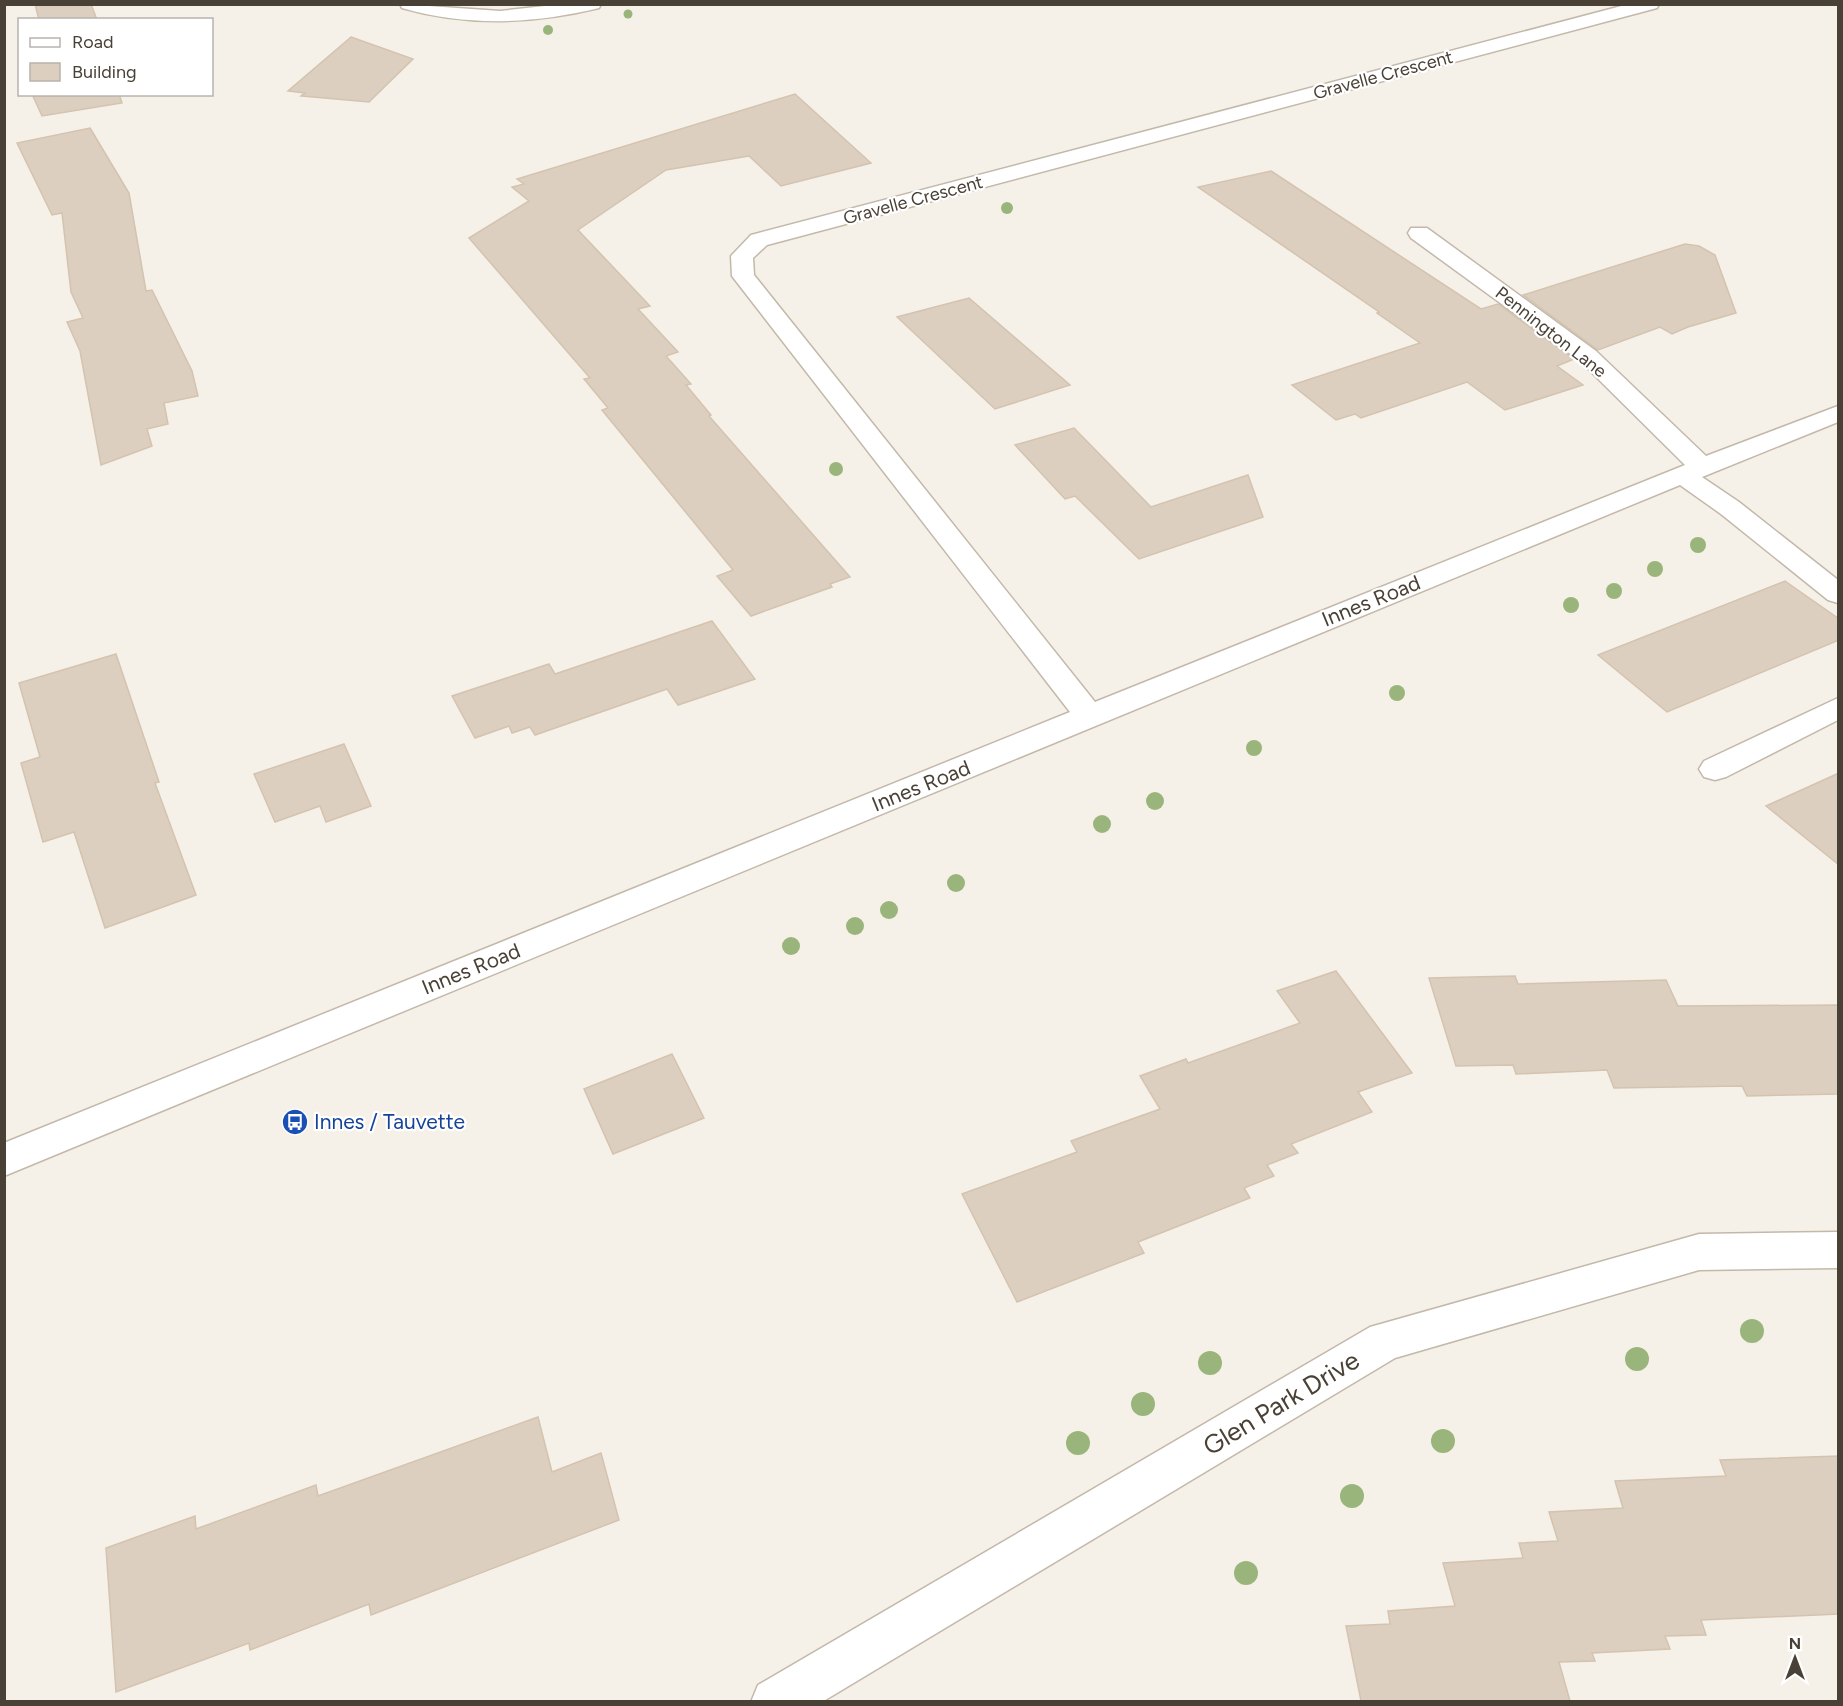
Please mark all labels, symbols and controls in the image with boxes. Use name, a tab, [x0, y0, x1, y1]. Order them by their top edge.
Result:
legend	[18, 18, 213, 96]
text: Road	[72, 31, 113, 53]
street label: Gravelle Crescent	[1311, 46, 1455, 104]
text: Building	[72, 61, 137, 83]
street label: Gravelle Crescent	[841, 171, 985, 229]
street label: Pennington Lane	[1491, 282, 1611, 382]
street label: Innes Road	[1318, 569, 1424, 632]
street label: Innes Road	[868, 754, 974, 817]
street label: Innes Road	[418, 937, 524, 1000]
bus stop icon: Innes / Tauvette	[280, 1107, 310, 1137]
place label: Innes / Tauvette	[314, 1109, 465, 1134]
street label: Glen Park Drive	[1197, 1344, 1365, 1462]
north arrow	[1765, 1628, 1825, 1688]
text: N	[1789, 1634, 1801, 1653]

